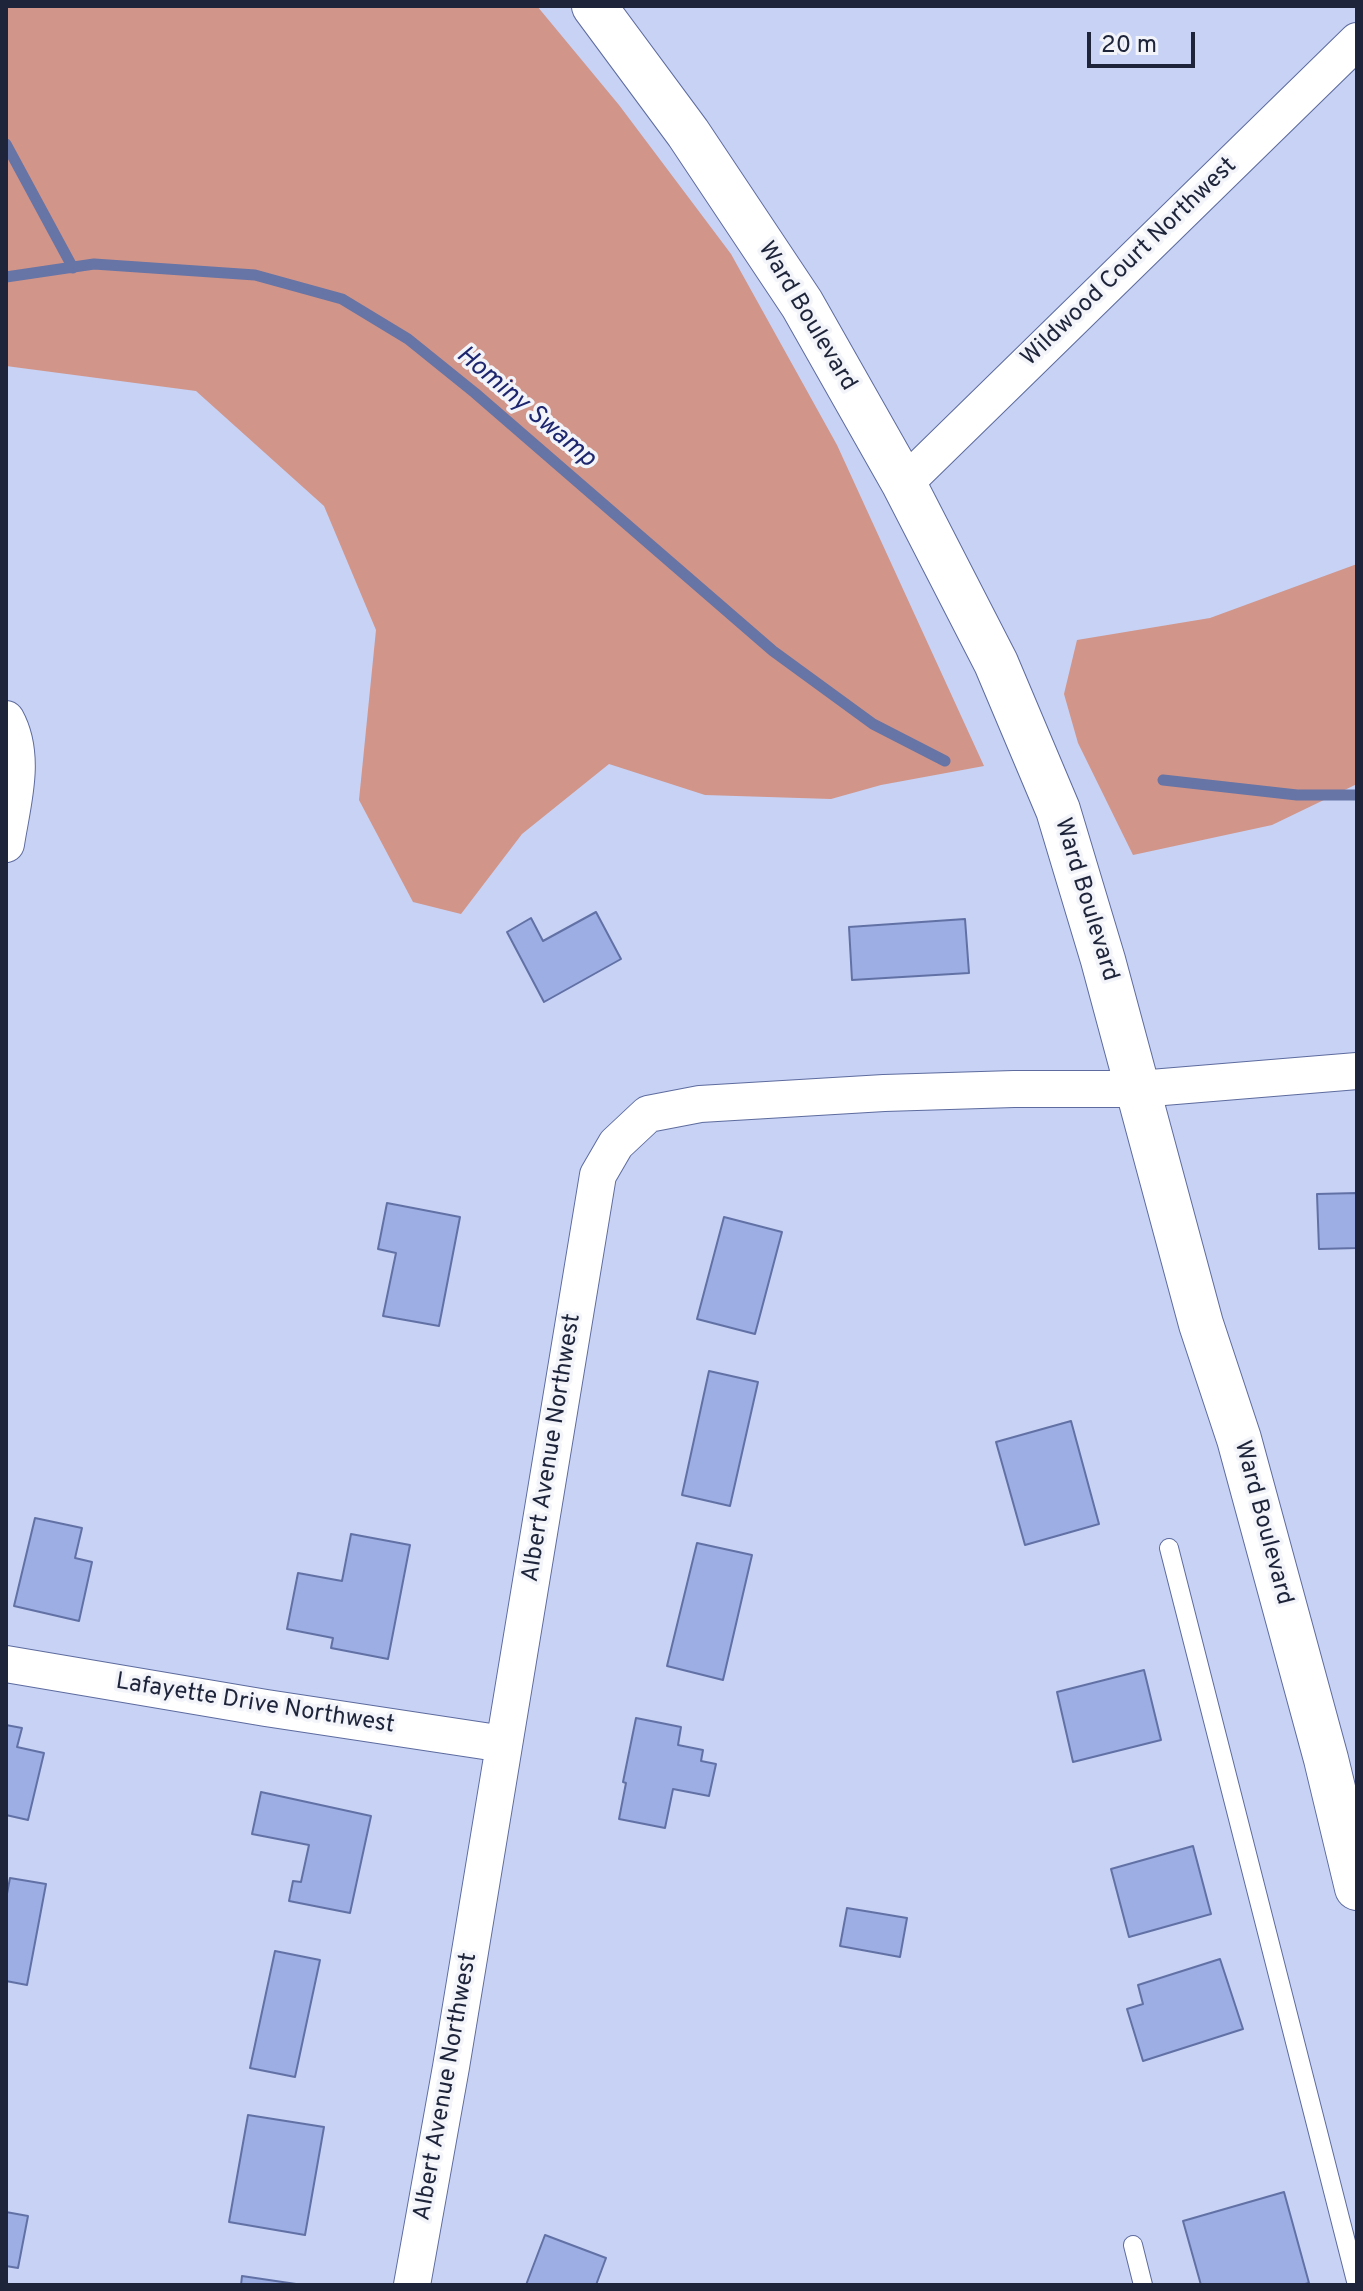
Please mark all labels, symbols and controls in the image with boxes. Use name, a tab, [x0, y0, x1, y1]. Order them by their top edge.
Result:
scale bar	[1091, 16, 1199, 66]
text: 20 m	[1101, 31, 1157, 61]
street label: Wildwood Court Northwest	[1016, 153, 1244, 373]
street label: Ward Boulevard	[750, 237, 862, 397]
water label: Hominy Swamp	[449, 341, 601, 475]
street label: Ward Boulevard	[1047, 815, 1123, 985]
street label: Albert Avenue Northwest	[518, 1312, 588, 1584]
street label: Ward Boulevard	[1226, 1438, 1298, 1608]
street label: Lafayette Drive Northwest	[114, 1669, 396, 1741]
street label: Albert Avenue Northwest	[409, 1951, 485, 2223]

